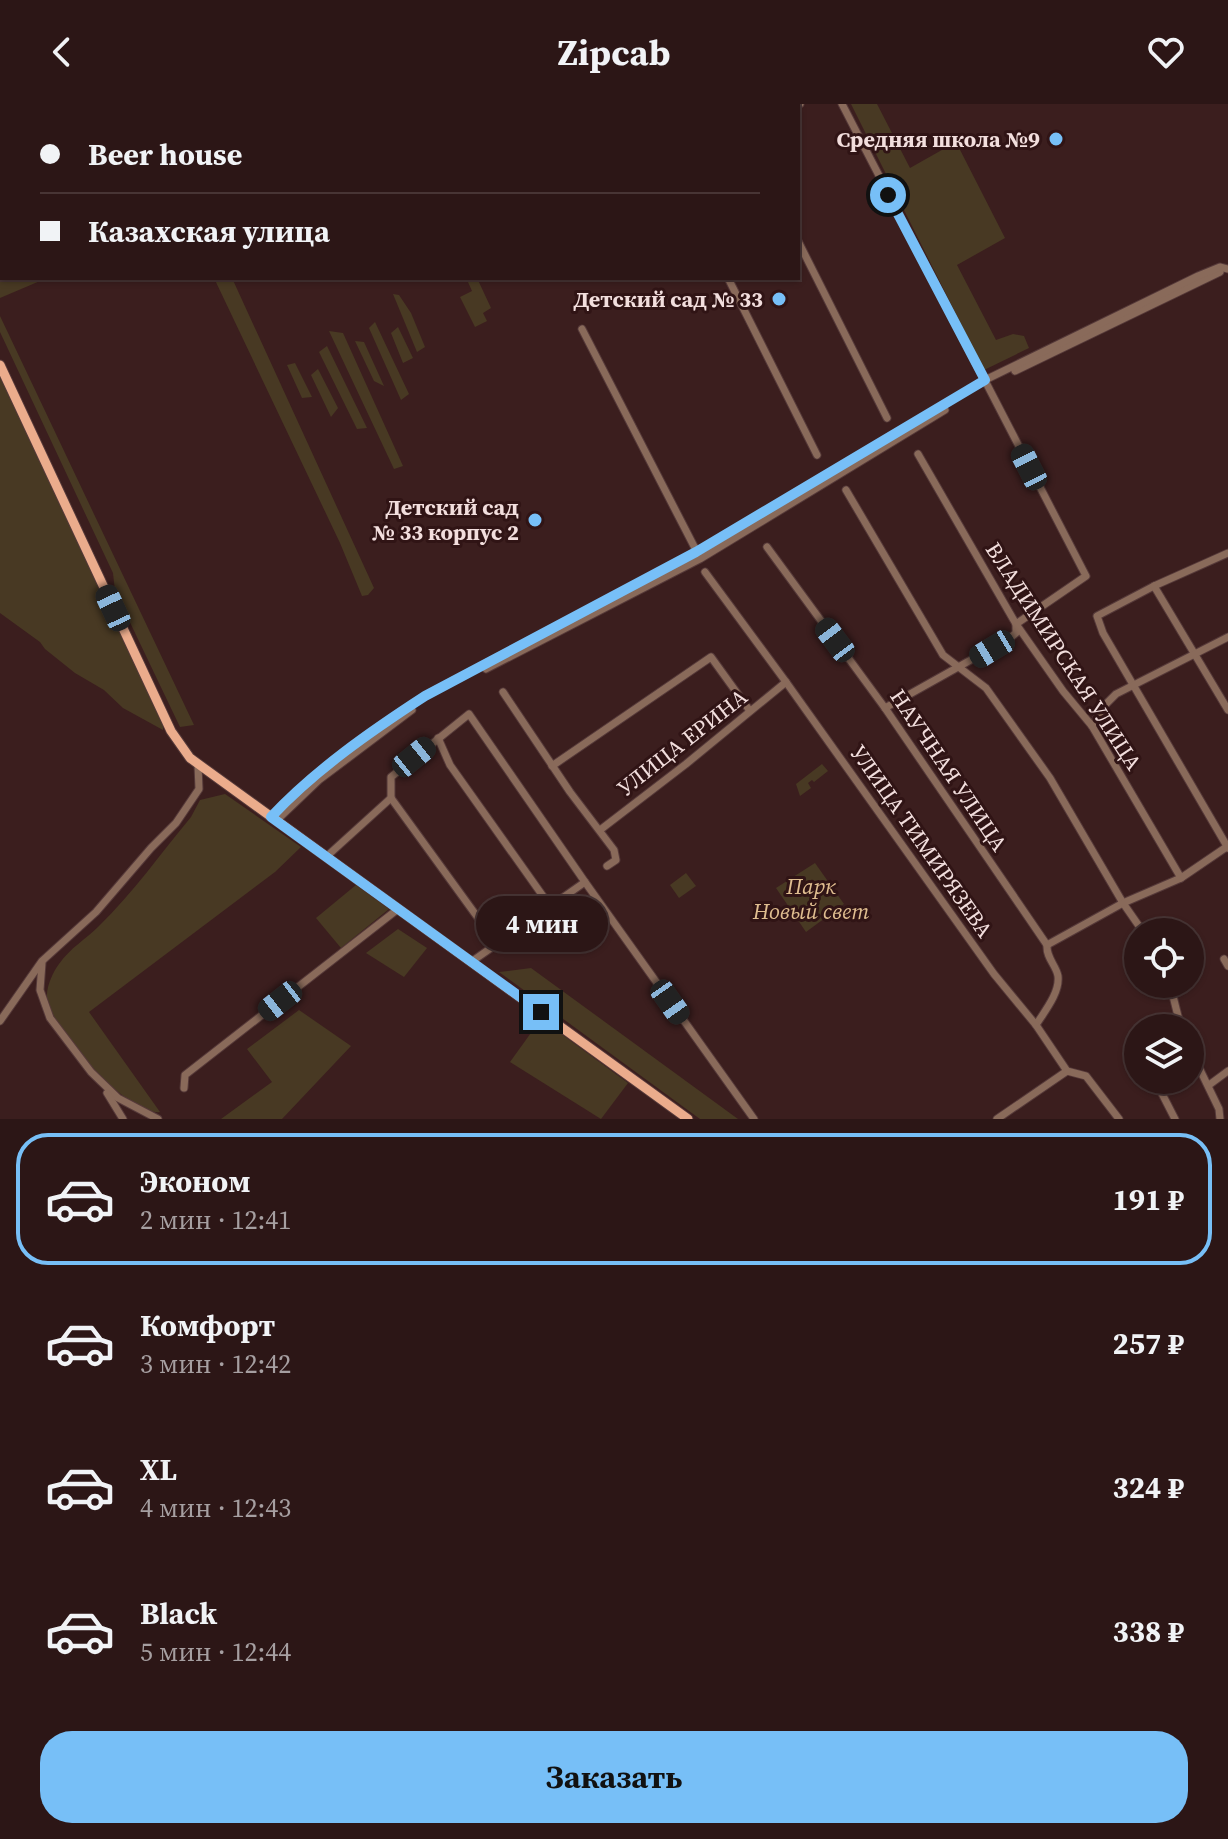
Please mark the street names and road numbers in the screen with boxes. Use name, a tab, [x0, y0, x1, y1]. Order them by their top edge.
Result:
street label: ВЛАДИМИРСКАЯ УЛИЦА	[979, 536, 1149, 776]
street label: УЛИЦА ЕРИНА	[611, 681, 754, 802]
street label: НАУЧНАЯ УЛИЦА	[884, 683, 1015, 857]
street label: УЛИЦА ТИМИРЯЗЕВА	[844, 738, 1000, 944]

